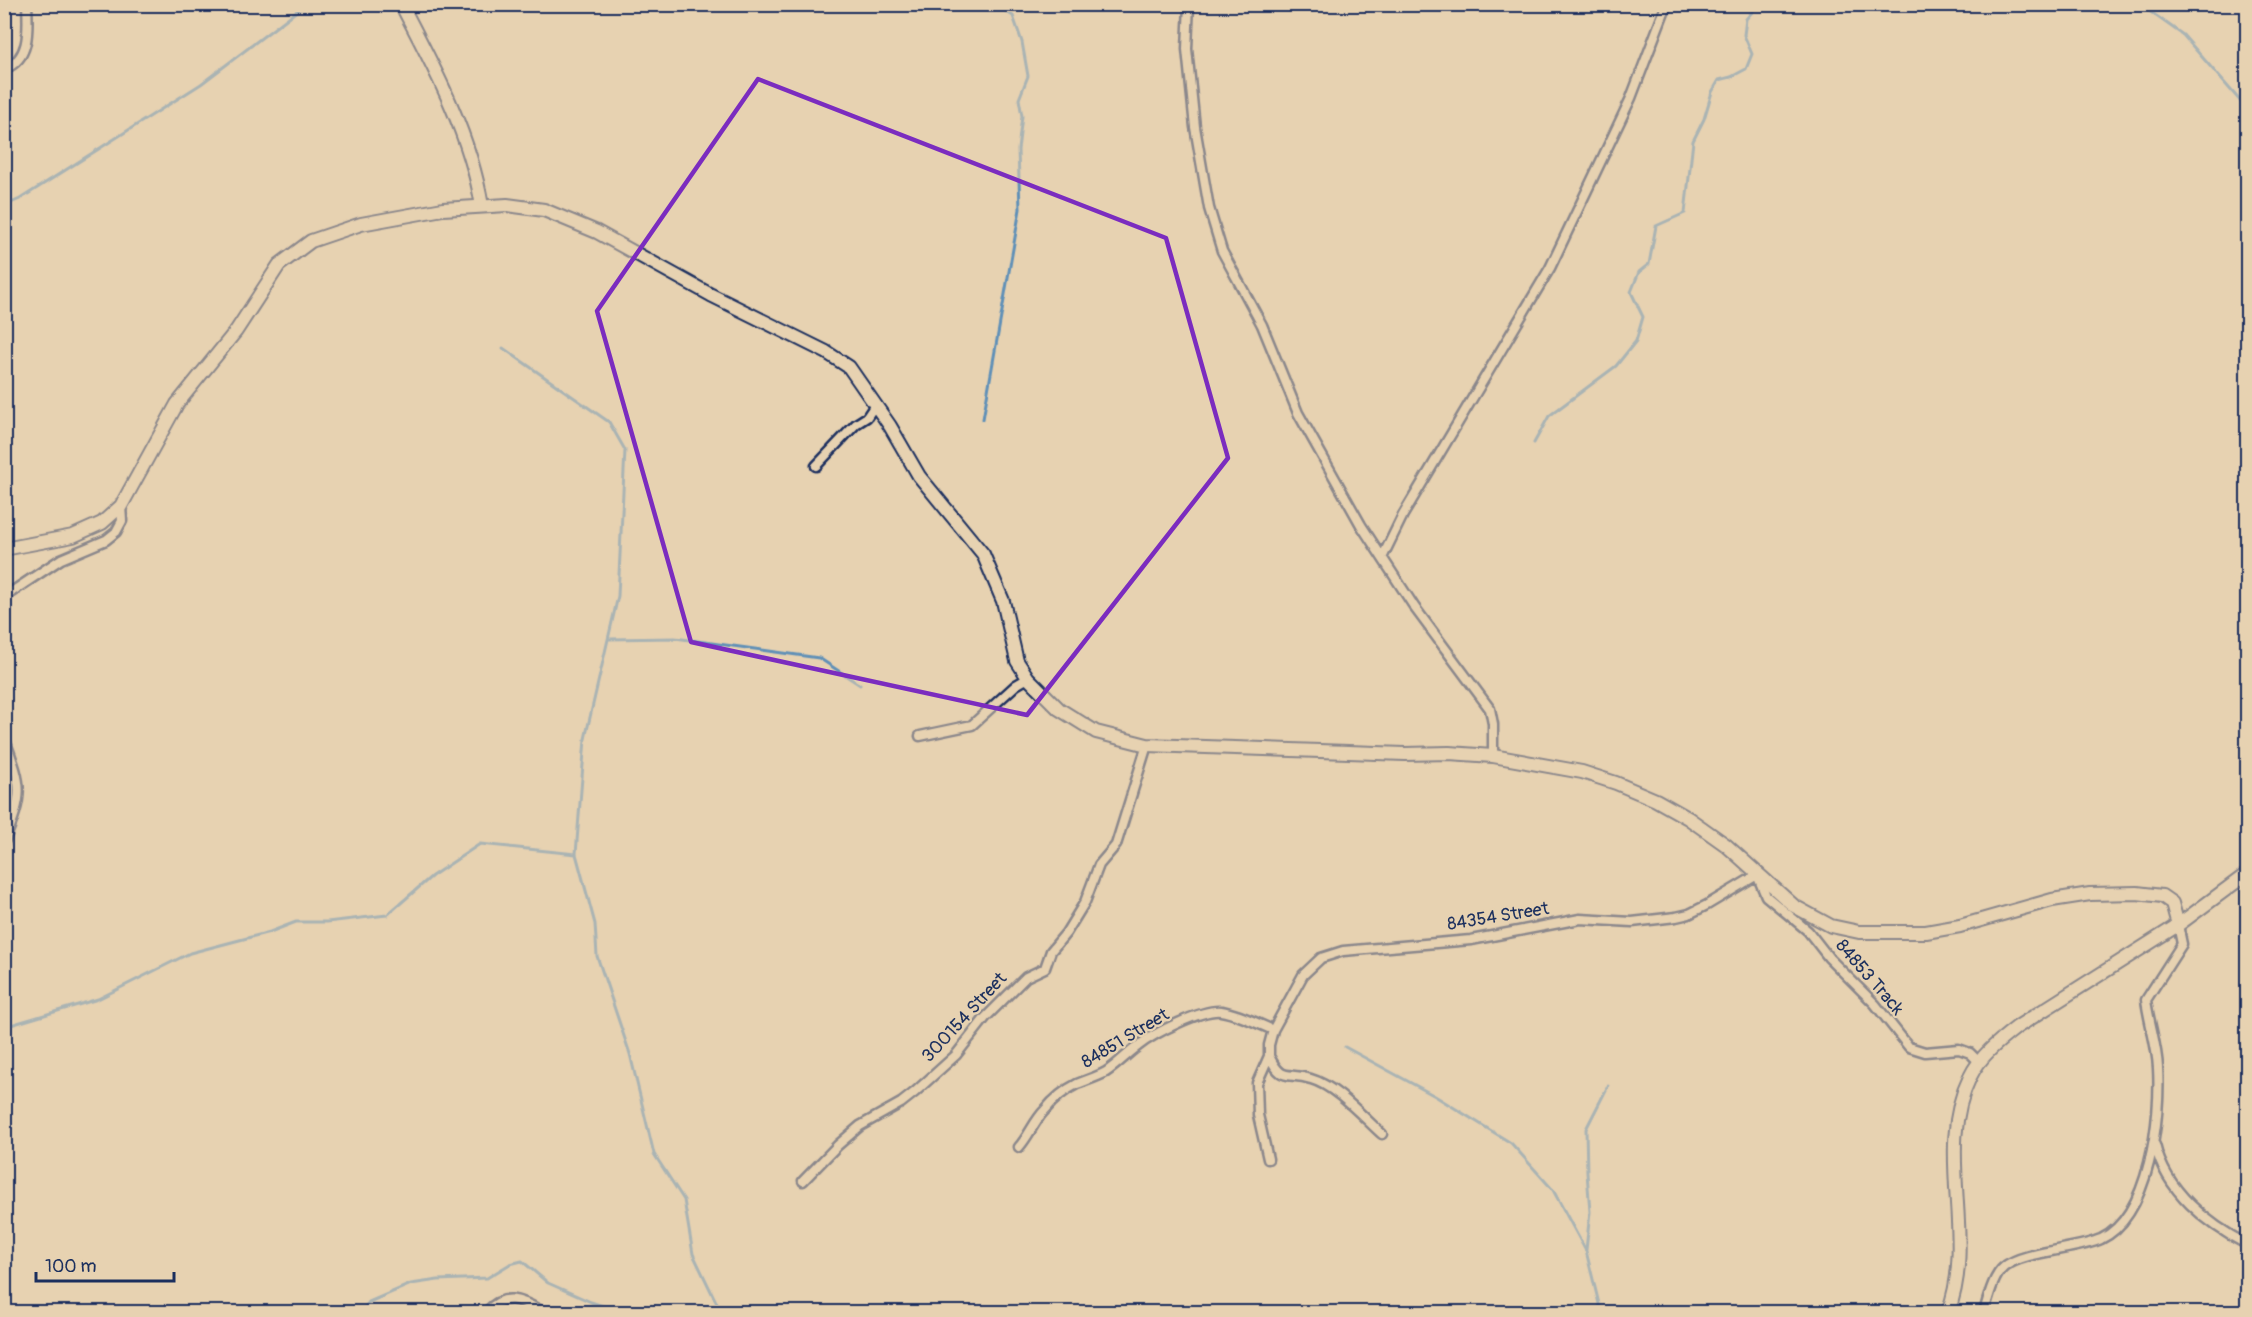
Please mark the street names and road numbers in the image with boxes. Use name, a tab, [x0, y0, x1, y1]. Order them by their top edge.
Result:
street label: 84354 Street	[1446, 897, 1551, 936]
street label: 84853 Track	[1830, 935, 1909, 1020]
street label: 300154 Street	[917, 967, 1012, 1067]
street label: 84851 Street	[1077, 1003, 1174, 1074]

